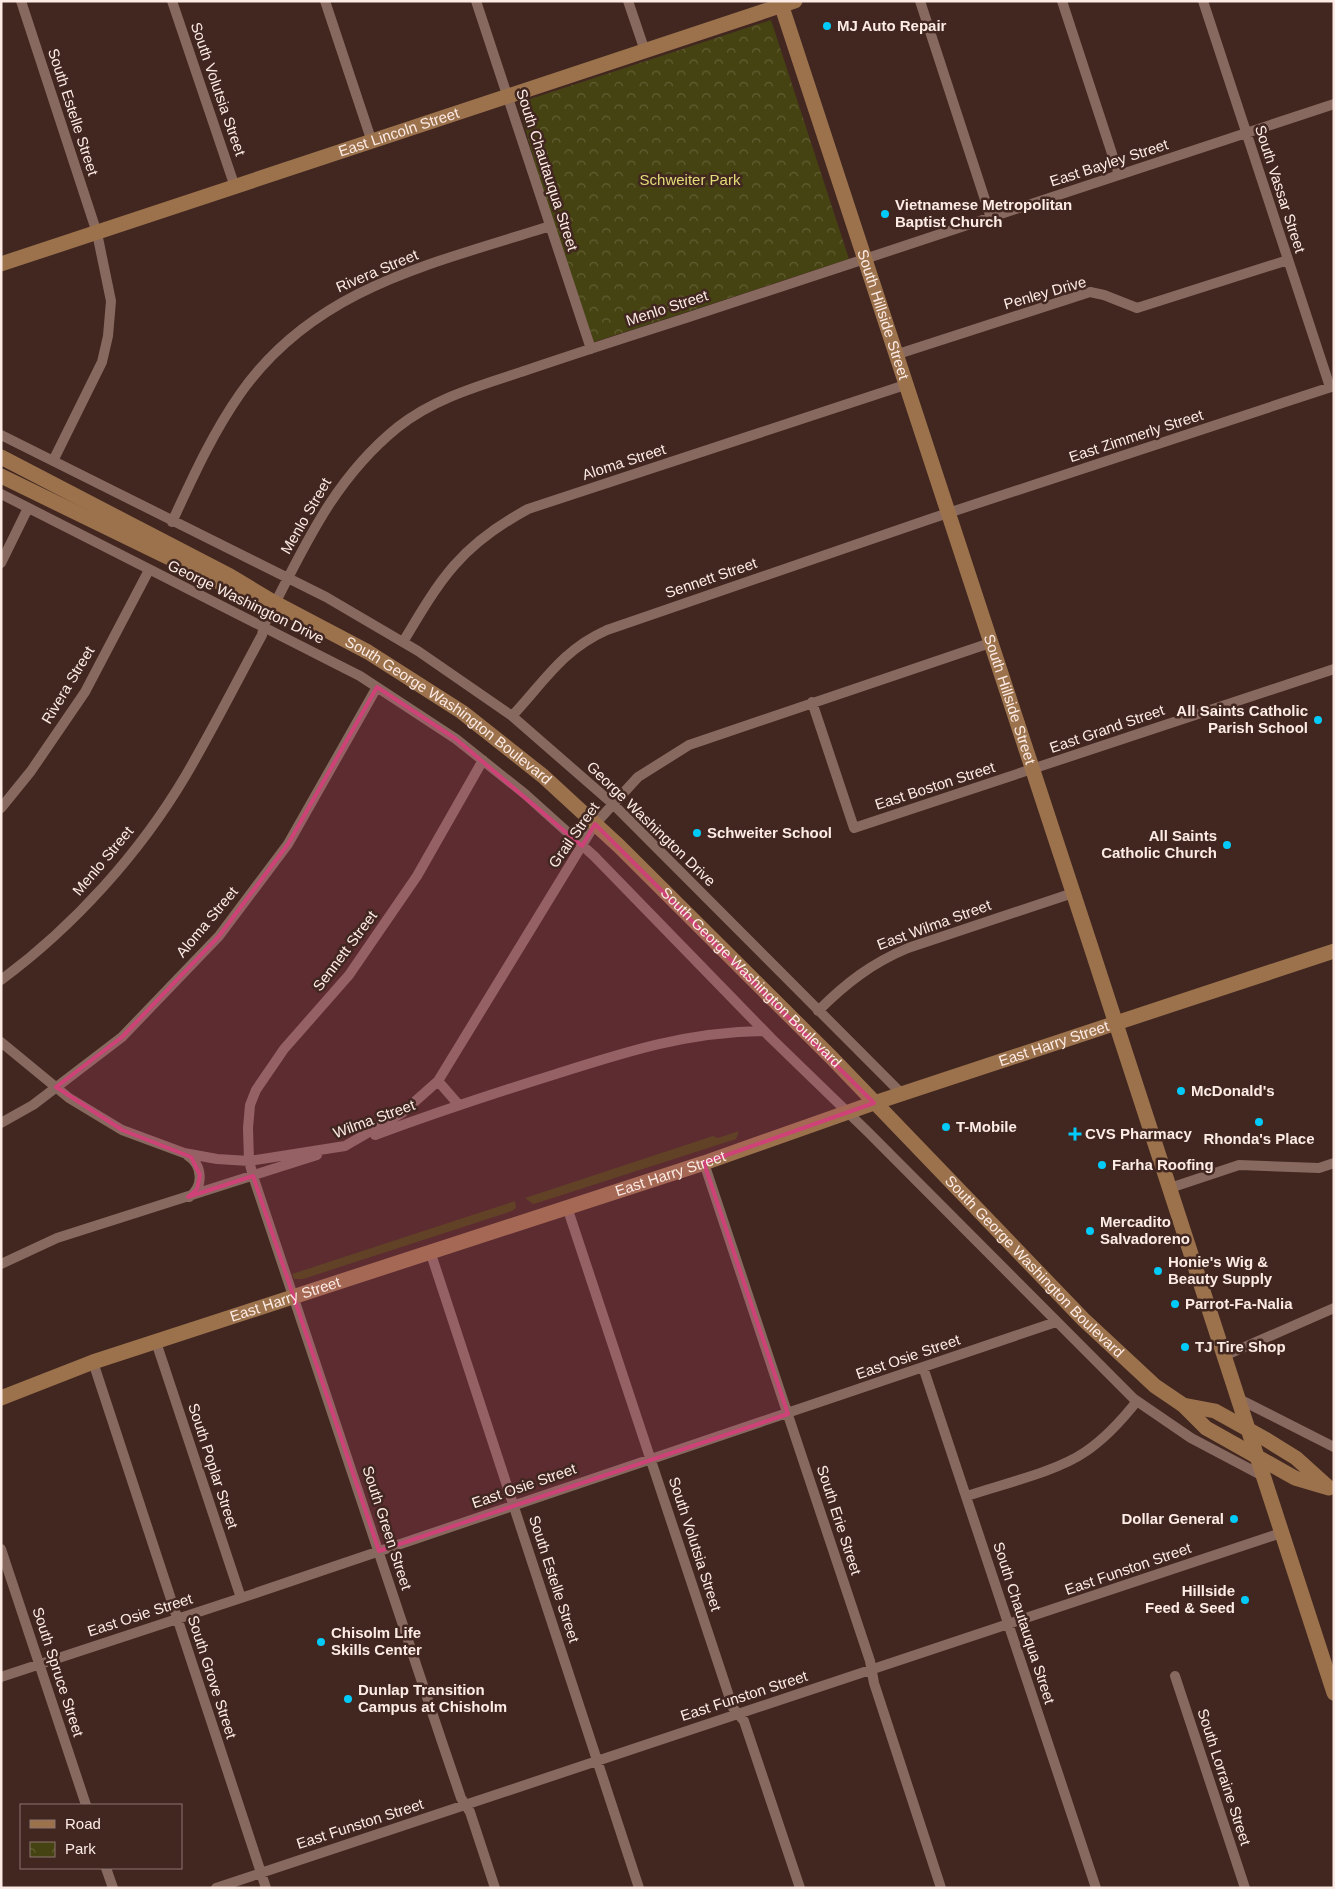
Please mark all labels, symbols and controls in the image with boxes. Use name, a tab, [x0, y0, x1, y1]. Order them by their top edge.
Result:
place label: MJ Auto Repair	[837, 17, 947, 34]
street label: South Volutsia Street	[188, 20, 250, 159]
marker: MJ Auto Repair	[821, 20, 833, 32]
street label: South Estelle Street	[45, 46, 102, 178]
street label: South Chautauqua Street	[513, 87, 582, 254]
street label: East Lincoln Street	[336, 104, 462, 160]
street label: South Vassar Street	[1252, 123, 1309, 256]
street label: East Bayley Street	[1048, 135, 1171, 190]
park label: Schweiter Park	[640, 171, 741, 188]
place label: Vietnamese Metropolitan Baptist Church	[895, 196, 1072, 230]
marker: Vietnamese Metropolitan Baptist Church	[879, 208, 891, 220]
street label: Rivera Street	[333, 245, 421, 295]
street label: South Hillside Street	[854, 247, 913, 382]
street label: Penley Drive	[1002, 273, 1088, 312]
street label: Menlo Street	[624, 286, 711, 329]
street label: East Zimmerly Street	[1067, 406, 1206, 465]
street label: Aloma Street	[580, 440, 668, 483]
street label: Menlo Street	[277, 474, 335, 557]
street label: Sennett Street	[663, 554, 760, 601]
street label: George Washington Drive	[165, 556, 327, 647]
street label: South Hillside Street	[981, 632, 1040, 767]
street label: South George Washington Boulevard	[342, 633, 555, 788]
street label: Rivera Street	[38, 642, 98, 727]
street label: East Grand Street	[1047, 701, 1167, 756]
place label: All Saints Catholic Parish School	[1176, 702, 1308, 736]
marker: All Saints Catholic Parish School	[1312, 714, 1324, 726]
street label: George Washington Drive	[584, 758, 719, 890]
street label: East Boston Street	[873, 758, 998, 813]
street label: Grail Street	[545, 798, 603, 871]
street label: Menlo Street	[69, 822, 137, 899]
place label: Schweiter School	[707, 824, 832, 841]
marker: Schweiter School	[691, 827, 703, 839]
place label: All Saints Catholic Church	[1101, 827, 1217, 861]
marker: All Saints Catholic Church	[1221, 839, 1233, 851]
street label: Aloma Street	[172, 882, 242, 960]
street label: South George Washington Boulevard	[657, 884, 845, 1071]
street label: East Wilma Street	[875, 896, 994, 953]
street label: Sennett Street	[309, 907, 381, 994]
street label: East Harry Street	[996, 1017, 1112, 1069]
place label: McDonald's	[1191, 1082, 1275, 1099]
marker: McDonald's	[1175, 1085, 1187, 1097]
street label: Wilma Street	[331, 1096, 418, 1141]
marker: Rhonda's Place	[1253, 1116, 1265, 1128]
place label: T-Mobile	[956, 1118, 1017, 1135]
marker: T-Mobile	[940, 1121, 952, 1133]
place label: CVS Pharmacy	[1085, 1125, 1192, 1142]
marker: CVS Pharmacy	[1069, 1128, 1081, 1140]
place label: Rhonda's Place	[1203, 1130, 1315, 1147]
street label: East Harry Street	[613, 1147, 728, 1199]
place label: Farha Roofing	[1112, 1156, 1214, 1173]
marker: Farha Roofing	[1096, 1159, 1108, 1171]
street label: South George Washington Boulevard	[942, 1172, 1128, 1361]
place label: Mercadito Salvadoreno	[1100, 1213, 1190, 1247]
marker: Mercadito Salvadoreno	[1084, 1225, 1096, 1237]
place label: Honie's Wig & Beauty Supply	[1168, 1253, 1273, 1287]
marker: Honie's Wig & Beauty Supply	[1152, 1265, 1164, 1277]
street label: East Harry Street	[228, 1273, 343, 1325]
place label: Parrot-Fa-Nalia	[1185, 1295, 1293, 1312]
marker: Parrot-Fa-Nalia	[1169, 1298, 1181, 1310]
street label: East Osie Street	[853, 1330, 963, 1382]
place label: TJ Tire Shop	[1195, 1338, 1286, 1355]
marker: TJ Tire Shop	[1179, 1341, 1191, 1353]
street label: South Poplar Street	[185, 1401, 242, 1532]
street label: East Osie Street	[469, 1459, 579, 1511]
street label: South Erie Street	[814, 1463, 865, 1578]
street label: South Green Street	[359, 1464, 416, 1593]
street label: South Volutsia Street	[666, 1475, 725, 1614]
place label: Dollar General	[1121, 1510, 1224, 1527]
street label: South Estelle Street	[526, 1513, 583, 1645]
marker: Dollar General	[1228, 1513, 1240, 1525]
street label: East Funston Street	[1062, 1539, 1194, 1598]
street label: South Chautauqua Street	[990, 1540, 1059, 1707]
place label: Hillside Feed & Seed	[1145, 1582, 1235, 1616]
street label: East Osie Street	[85, 1589, 195, 1639]
marker: Hillside Feed & Seed	[1239, 1594, 1251, 1606]
street label: South Spruce Street	[30, 1605, 88, 1739]
street label: South Grove Street	[185, 1613, 241, 1741]
place label: Chisolm Life Skills Center	[331, 1624, 422, 1658]
marker: Chisolm Life Skills Center	[315, 1636, 327, 1648]
street label: East Funston Street	[678, 1667, 810, 1724]
place label: Dunlap Transition Campus at Chisholm	[358, 1681, 507, 1715]
marker: Dunlap Transition Campus at Chisholm	[342, 1693, 354, 1705]
street label: South Lorraine Street	[1194, 1706, 1255, 1848]
street label: East Funston Street	[294, 1795, 426, 1852]
legend	[20, 1804, 182, 1869]
text: Road	[65, 1815, 101, 1832]
text: Park	[65, 1840, 96, 1857]

